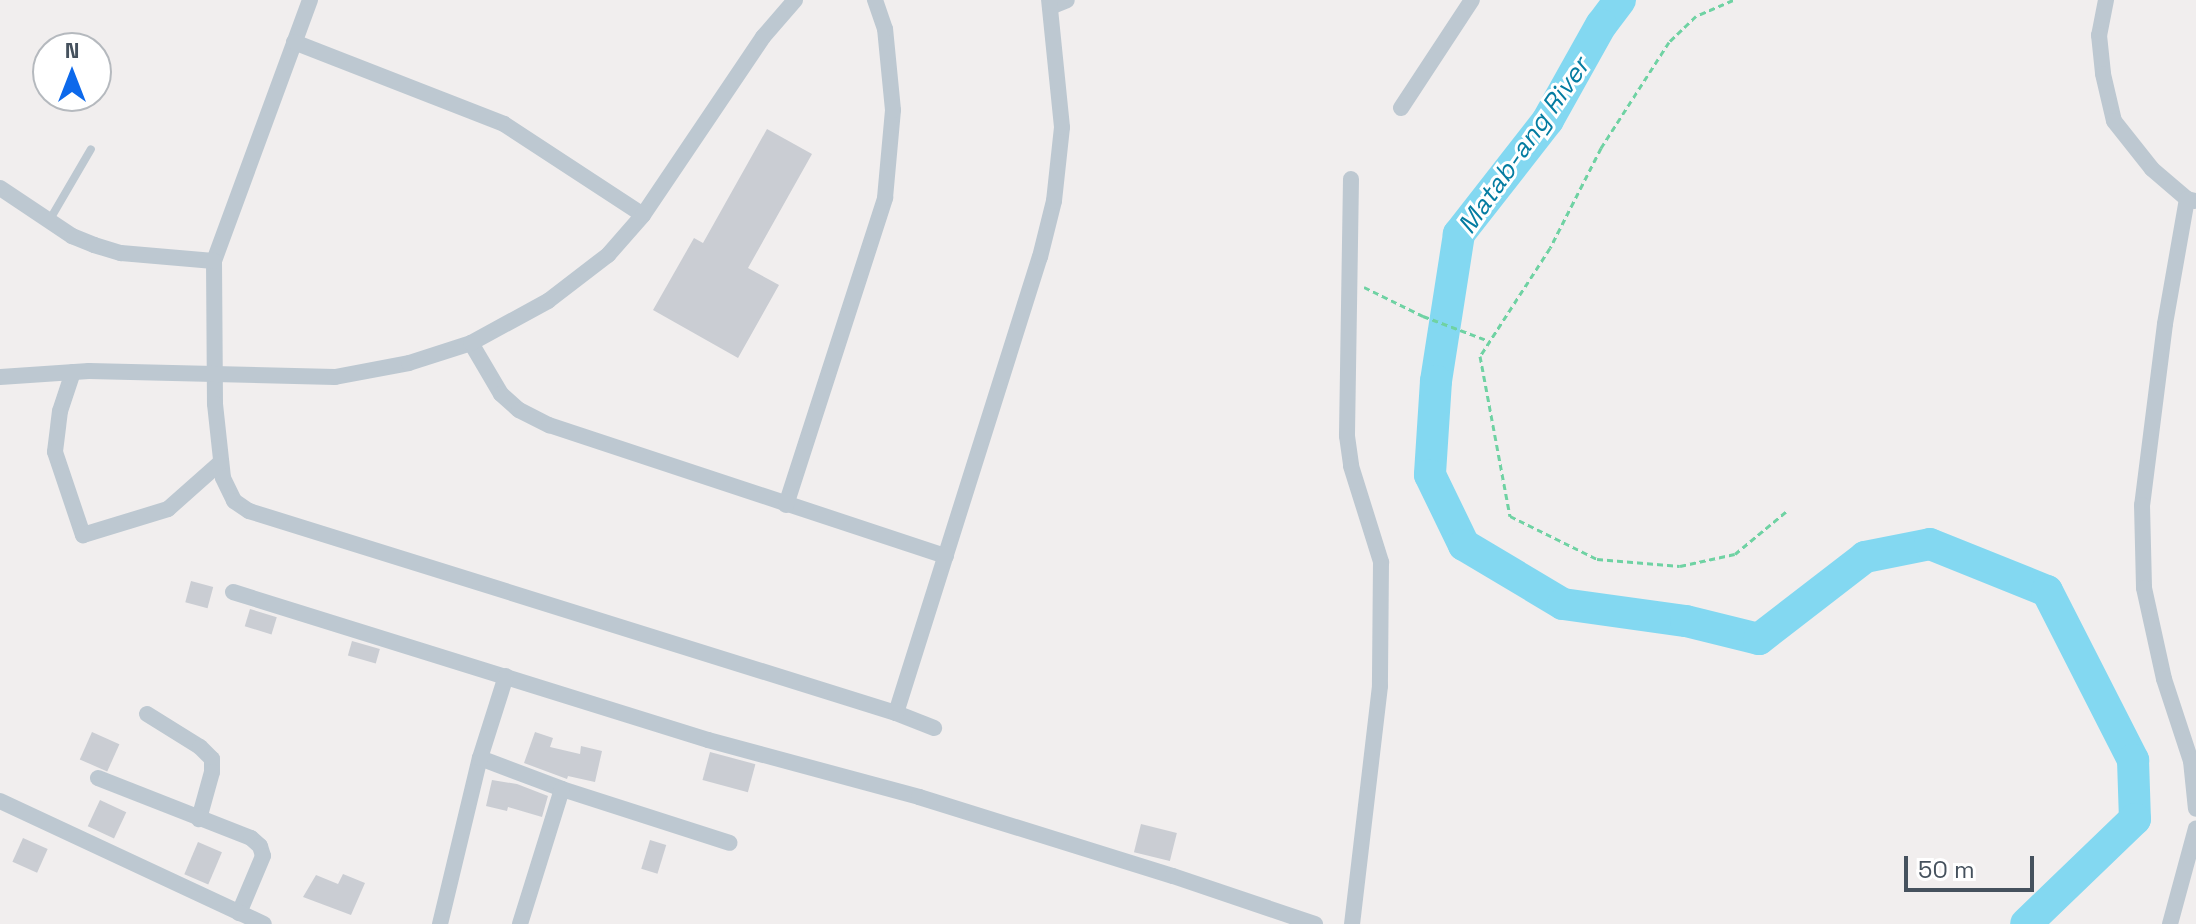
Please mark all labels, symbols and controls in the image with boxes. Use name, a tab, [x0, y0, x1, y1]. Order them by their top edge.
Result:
north arrow	[32, 32, 112, 112]
text: N	[65, 36, 79, 64]
water label: Matab-ang River	[1452, 52, 1596, 240]
scale bar	[1908, 840, 2038, 890]
text: 50 m	[1918, 854, 1975, 885]

